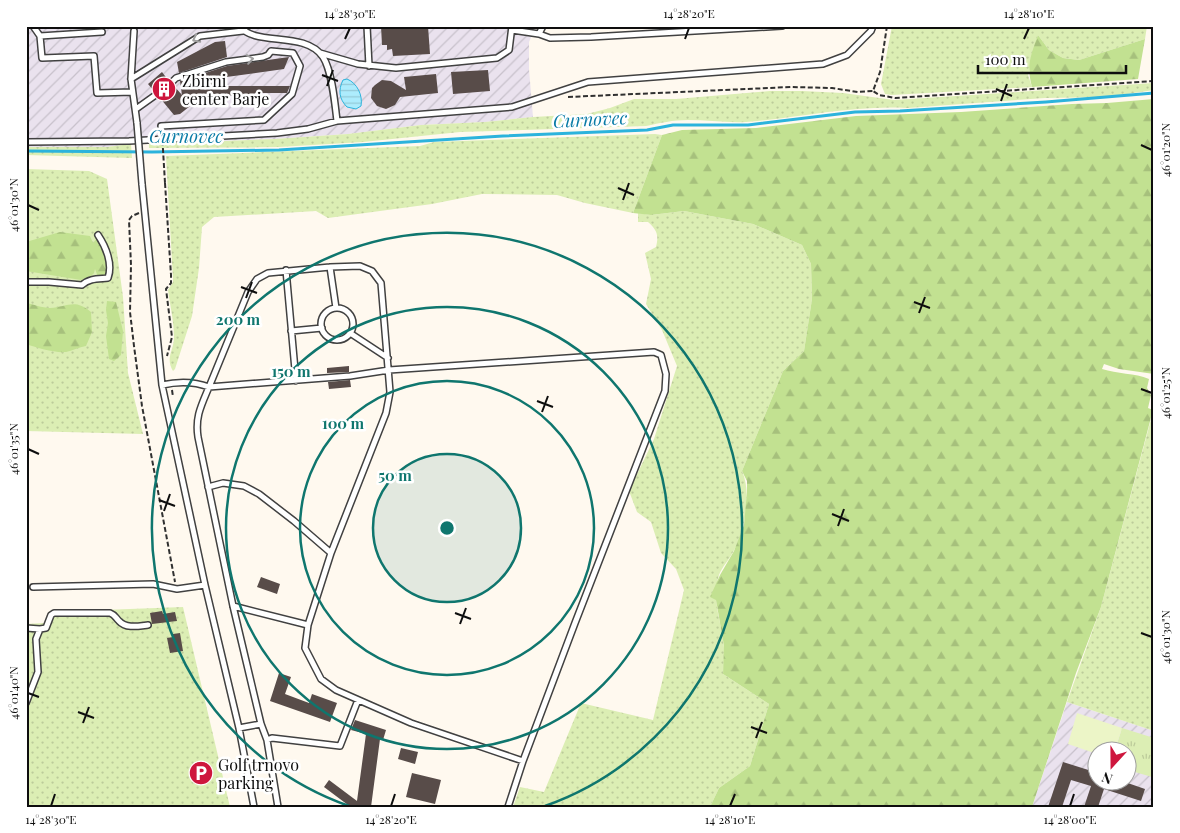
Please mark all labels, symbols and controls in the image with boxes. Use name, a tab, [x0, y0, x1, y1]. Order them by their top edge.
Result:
text: 14°28'30"E	[324, 5, 376, 21]
text: 14°28'20"E	[663, 5, 715, 21]
text: 14°28'10"E	[1004, 5, 1054, 21]
one-way arrow	[192, 33, 201, 43]
scale bar	[978, 42, 1125, 74]
text: 100 m	[985, 49, 1026, 69]
one-way arrow	[247, 54, 255, 65]
place label: Zbirni center Barje	[182, 70, 269, 109]
building icon: Zbirni center Barje	[151, 76, 177, 102]
water label: Curnovec	[552, 105, 628, 133]
text: 46°01'20"N	[1157, 122, 1173, 177]
water label: Curnovec	[149, 124, 223, 148]
text: 46°01'30"N	[5, 178, 21, 232]
text: 200 m	[216, 309, 261, 329]
text: 150 m	[271, 361, 311, 381]
text: 46°01'25"N	[1157, 366, 1173, 419]
text: 100 m	[322, 413, 365, 433]
text: 46°01'35"N	[5, 423, 21, 475]
text: 50 m	[378, 465, 412, 485]
centre of rings	[438, 519, 456, 537]
text: 46°01'30"N	[1157, 610, 1173, 664]
text: 46°01'40"N	[5, 666, 21, 720]
north arrow	[1088, 740, 1138, 790]
place label: Golf trnovo parking	[218, 754, 299, 793]
parking icon: Golf trnovo parking	[188, 760, 214, 786]
text: N	[1099, 768, 1115, 789]
text: 14°28'30"E	[25, 811, 77, 827]
text: 14°28'20"E	[365, 811, 417, 827]
text: 14°28'10"E	[705, 811, 755, 827]
text: 14°28'00"E	[1044, 811, 1096, 827]

